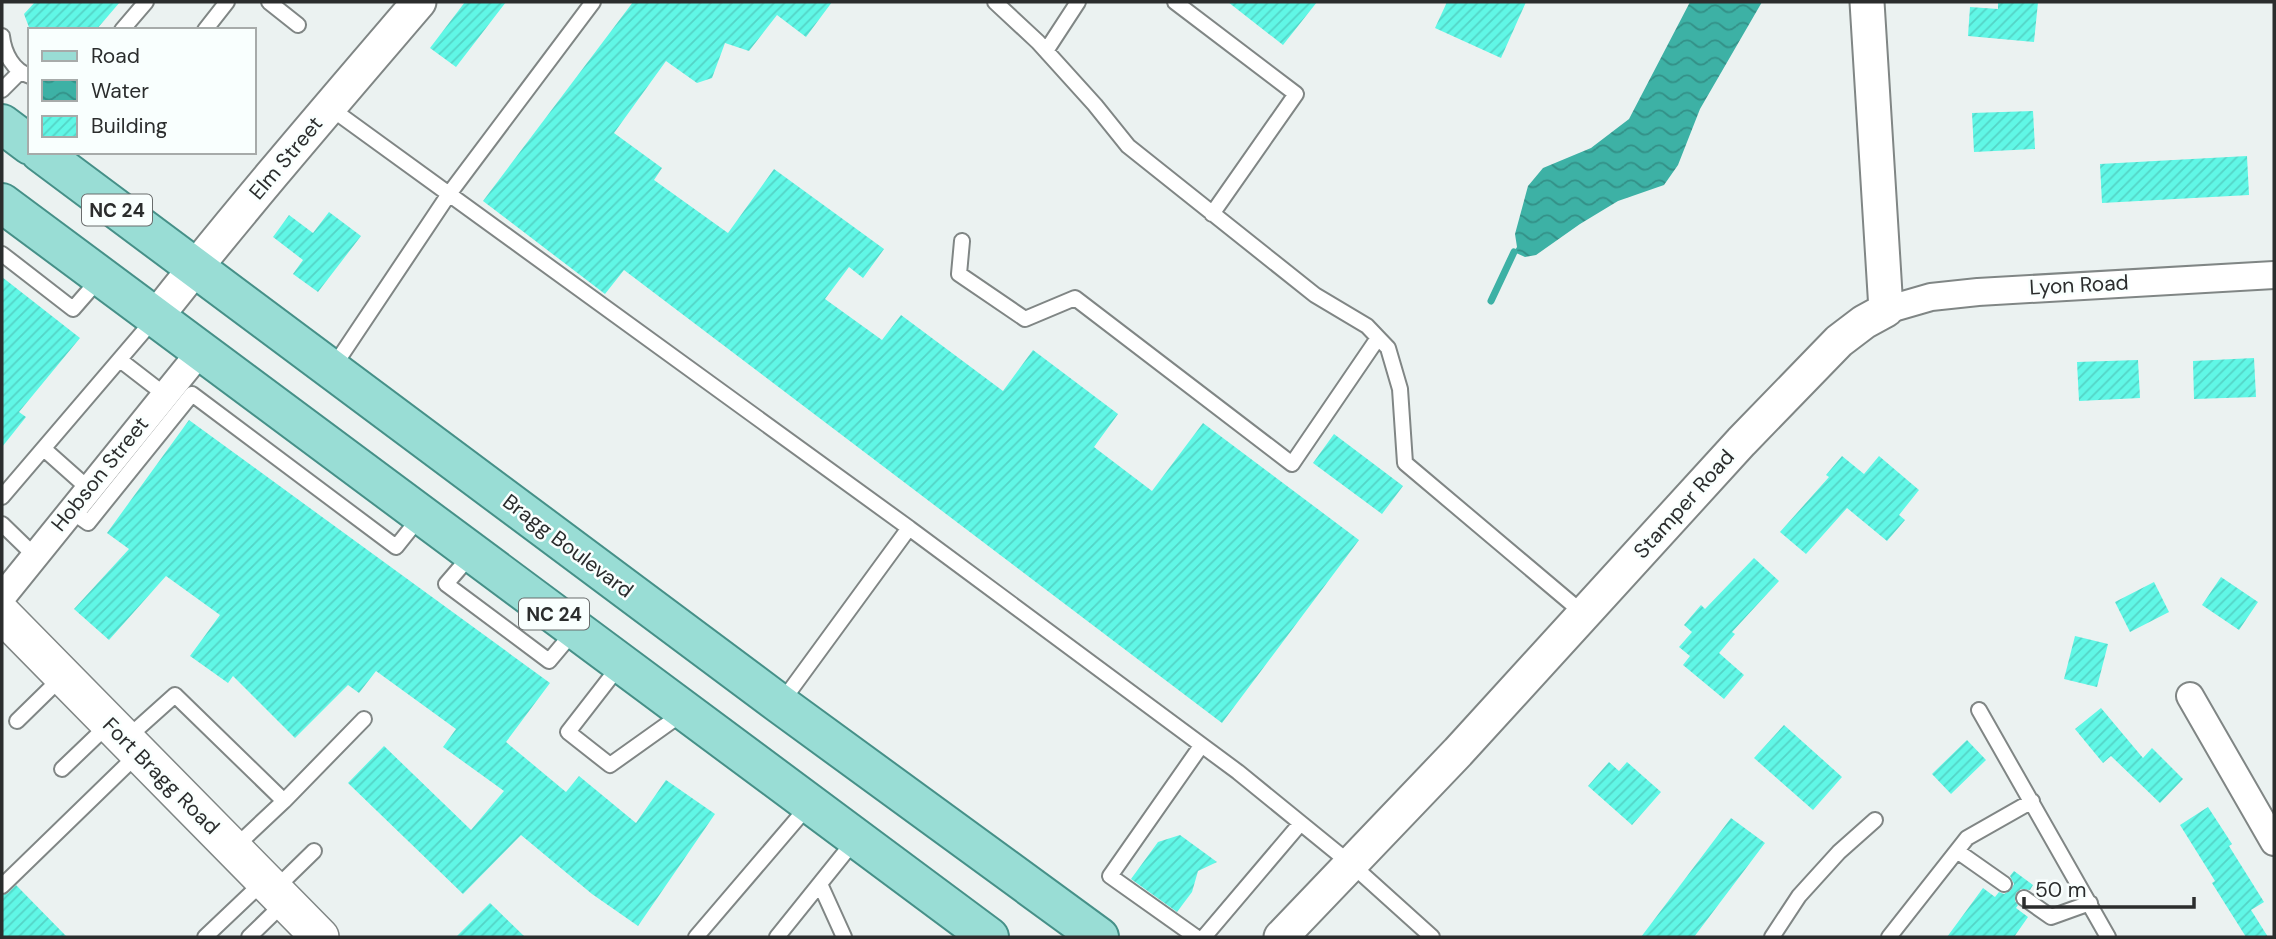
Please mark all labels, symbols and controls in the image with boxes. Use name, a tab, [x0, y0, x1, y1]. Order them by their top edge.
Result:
legend	[28, 28, 256, 154]
text: Road	[91, 42, 140, 70]
text: Water	[91, 77, 149, 105]
street label: Elm Street	[243, 111, 329, 205]
text: Building	[91, 112, 168, 140]
road number: NC 24	[82, 194, 152, 226]
street label: Lyon Road	[2029, 268, 2129, 302]
street label: Hobson Street	[45, 411, 155, 537]
street label: Stamper Road	[1627, 443, 1741, 565]
street label: Bragg Boulevard	[497, 488, 639, 604]
road number: NC 24	[519, 598, 589, 629]
street label: Fort Bragg Road	[96, 711, 226, 841]
scale bar	[2024, 866, 2194, 910]
text: 50 m	[2035, 876, 2086, 904]

